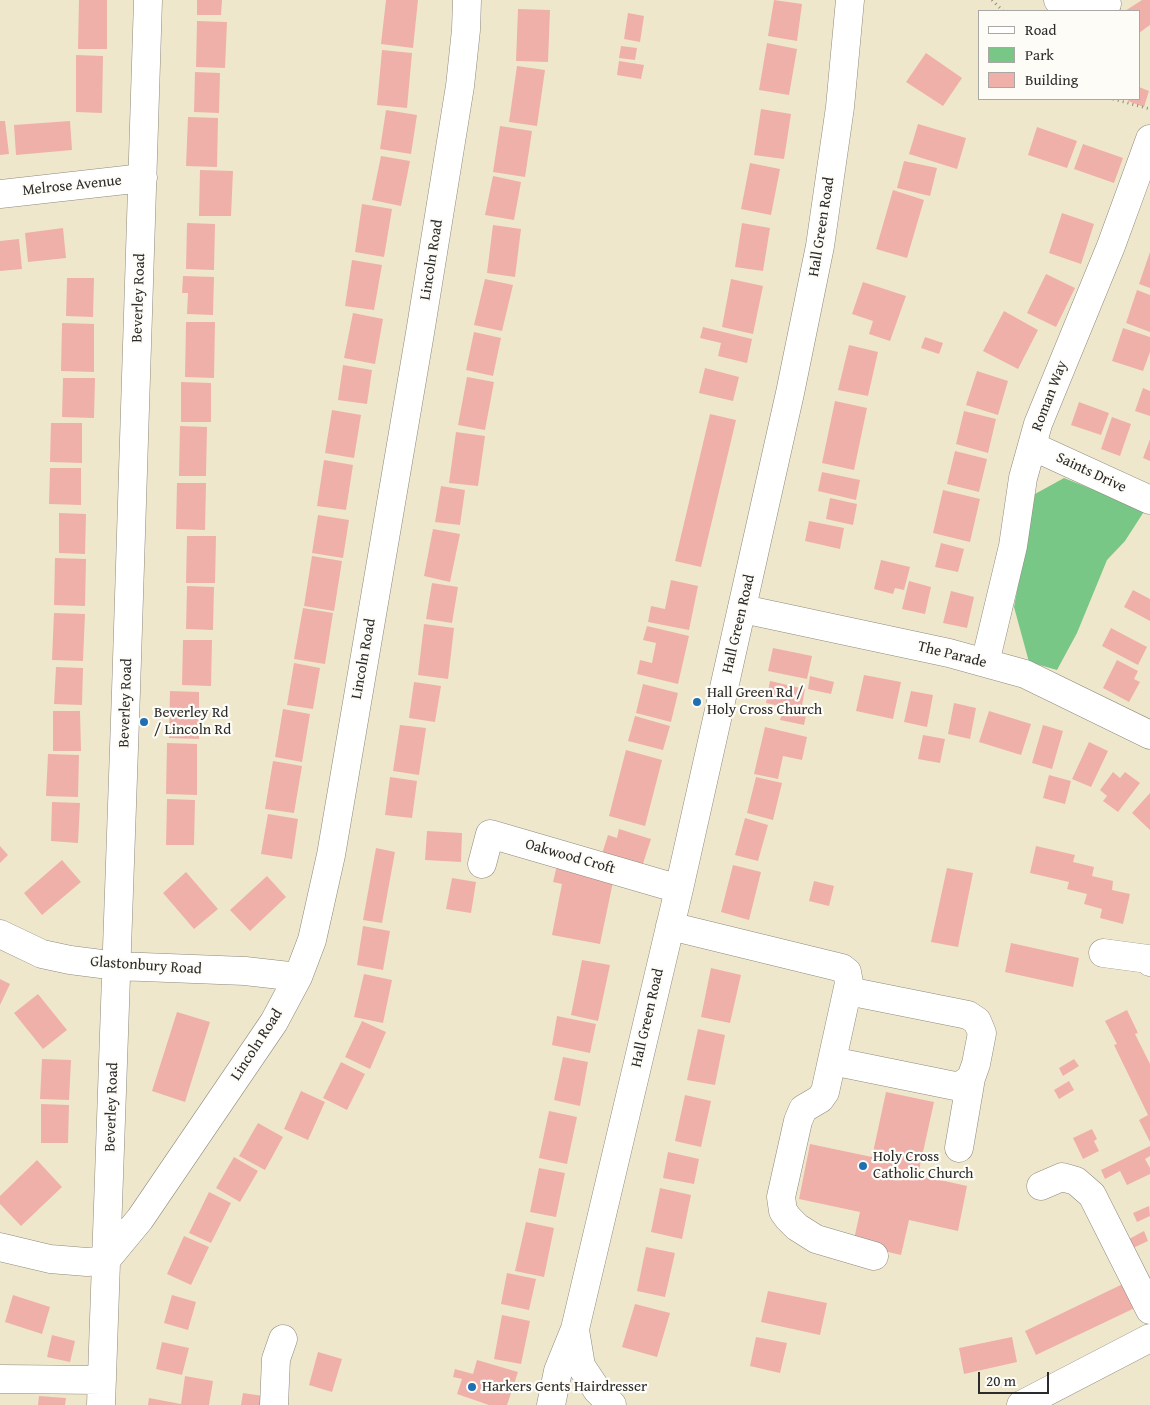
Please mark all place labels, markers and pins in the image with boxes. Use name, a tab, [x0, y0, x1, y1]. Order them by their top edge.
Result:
place label: Hall Green Rd / Holy Cross Church	[707, 684, 822, 719]
marker: Hall Green Rd / Holy Cross Church	[691, 696, 703, 708]
place label: Beverley Rd / Lincoln Rd	[154, 704, 231, 739]
marker: Beverley Rd / Lincoln Rd	[138, 716, 150, 728]
place label: Holy Cross Catholic Church	[873, 1148, 973, 1183]
marker: Holy Cross Catholic Church	[857, 1160, 869, 1172]
place label: Harkers Gents Hairdresser	[482, 1378, 647, 1396]
marker: Harkers Gents Hairdresser	[466, 1381, 478, 1393]

